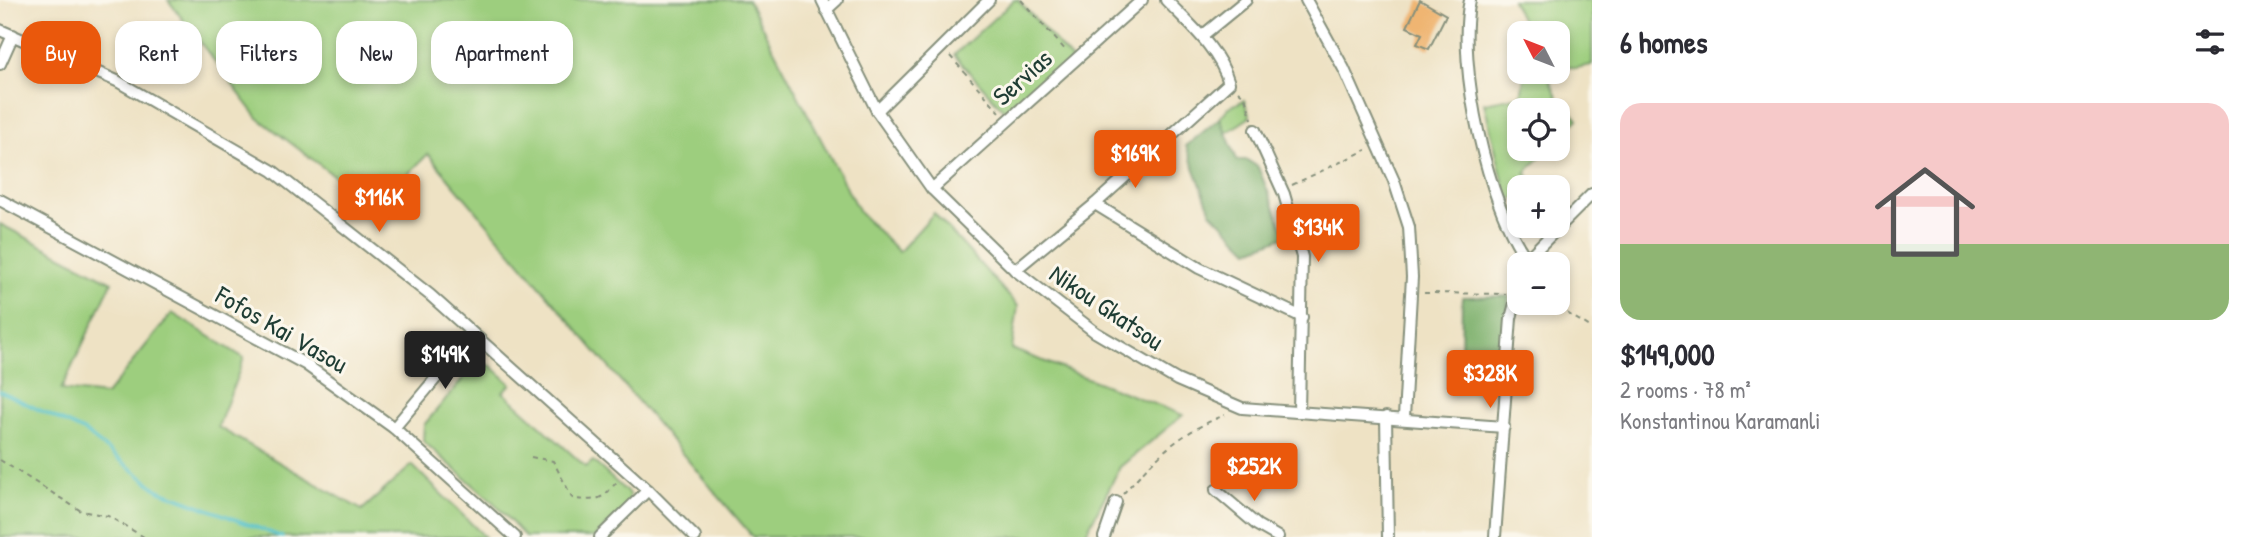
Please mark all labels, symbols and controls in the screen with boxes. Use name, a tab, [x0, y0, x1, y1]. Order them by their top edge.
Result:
chip: Buy	[21, 21, 101, 84]
chip: Rent	[115, 21, 202, 84]
chip: Filters	[216, 21, 322, 84]
chip: New	[336, 21, 417, 84]
chip: Apartment	[431, 21, 573, 84]
north arrow	[1507, 21, 1570, 84]
map controls	[1507, 21, 1570, 315]
text: 6 homes	[1620, 22, 1707, 62]
icon: filters	[2191, 23, 2229, 61]
street label: Servias	[985, 41, 1059, 113]
button: locate	[1507, 98, 1570, 161]
pin: $169K	[1086, 130, 1184, 190]
text: $169K	[1110, 137, 1160, 168]
icon: home	[1862, 149, 1988, 275]
pin: $116K	[330, 174, 428, 234]
button: +	[1507, 175, 1570, 238]
text: $116K	[354, 181, 404, 212]
pin: $134K	[1269, 204, 1367, 264]
text: $134K	[1293, 211, 1343, 242]
button: −	[1507, 252, 1570, 315]
street label: Nikou Gkatsou	[1043, 256, 1171, 358]
street label: Fofos Kai Vasou	[209, 277, 355, 381]
pin: $149K	[396, 332, 494, 391]
text: $149,000	[1620, 334, 1715, 374]
text: $149K	[420, 338, 470, 369]
pin: $328K	[1441, 350, 1539, 410]
text: $328K	[1463, 357, 1517, 388]
text: 2 rooms · 78 m²	[1620, 374, 1751, 405]
text: Konstantinou Karamanli	[1620, 405, 1820, 436]
pin: $252K	[1205, 444, 1303, 503]
text: $252K	[1227, 450, 1281, 481]

